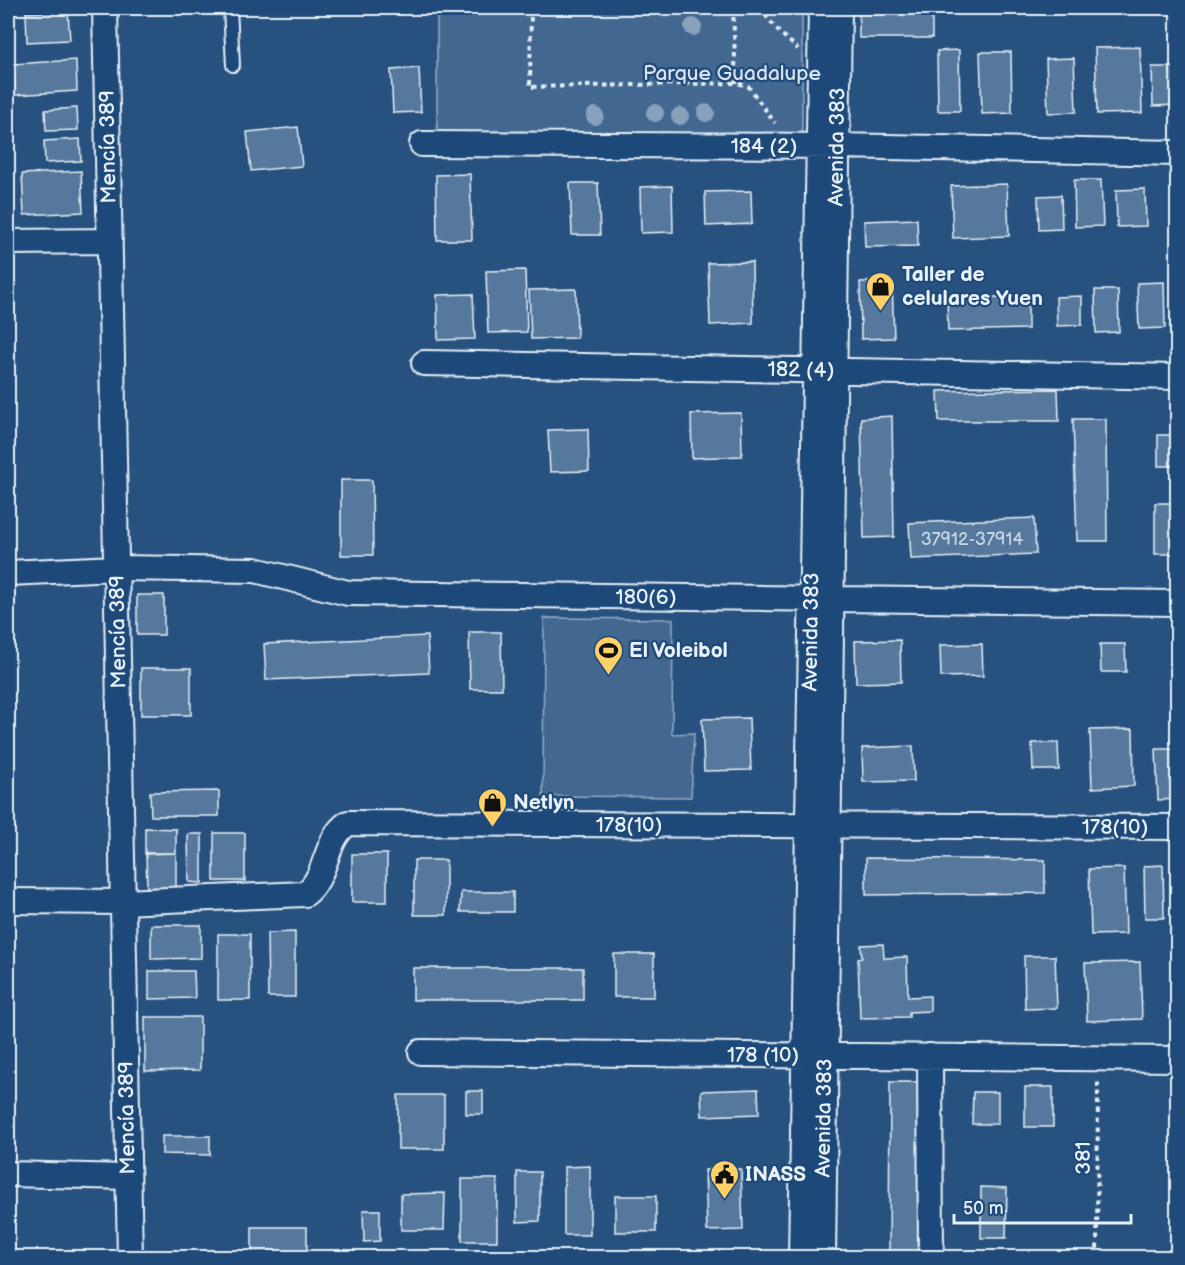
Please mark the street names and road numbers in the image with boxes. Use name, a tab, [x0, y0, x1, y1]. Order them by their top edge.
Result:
street label: Avenida 383	[823, 87, 851, 207]
street label: Mencía 389	[95, 90, 121, 204]
street label: 184 (2)	[731, 134, 797, 159]
street label: 182 (4)	[767, 357, 835, 383]
street label: Avenida 383	[797, 572, 825, 692]
street label: Mencía 389	[105, 575, 131, 689]
street label: 180(6)	[616, 585, 676, 610]
street label: 178(10)	[596, 813, 662, 838]
street label: 178(10)	[1082, 815, 1148, 840]
street label: 178 (10)	[727, 1043, 799, 1068]
street label: Avenida 383	[810, 1058, 838, 1178]
street label: Mencía 389	[114, 1061, 140, 1175]
street label: 381	[1071, 1141, 1096, 1175]

